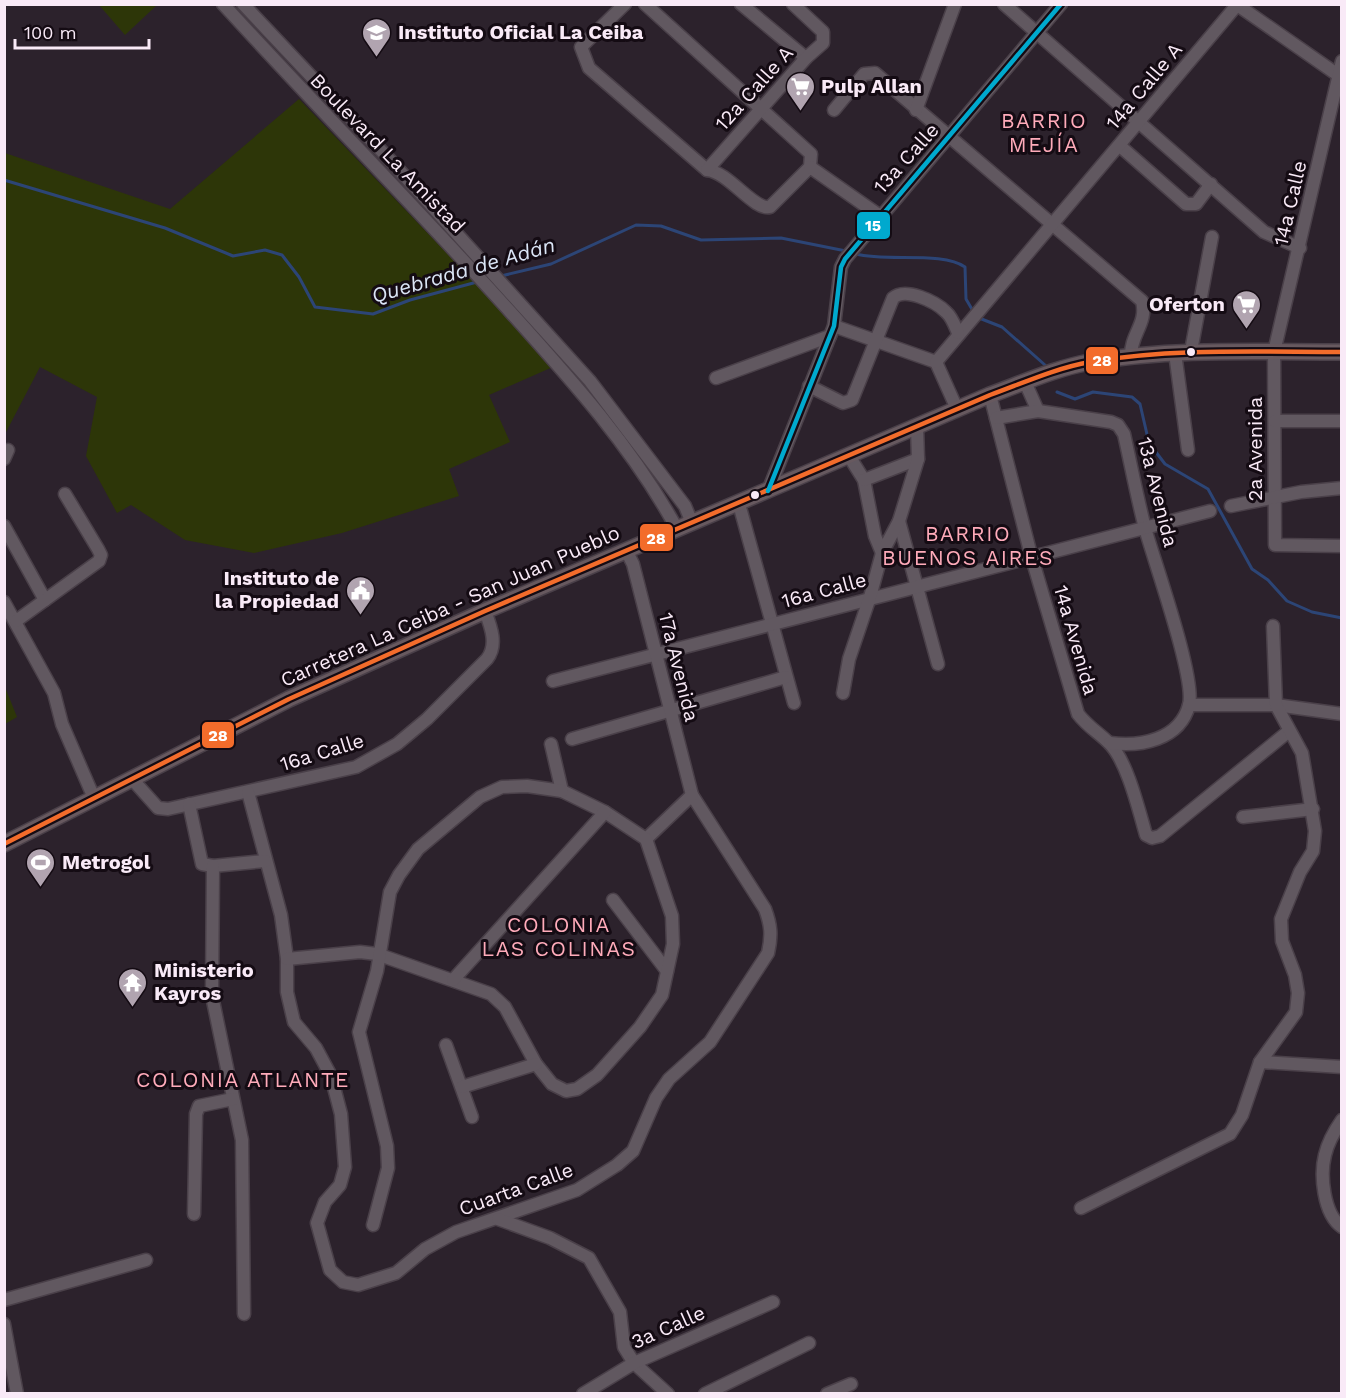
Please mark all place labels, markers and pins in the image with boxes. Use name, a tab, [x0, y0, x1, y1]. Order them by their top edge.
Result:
school or university icon: Instituto Oficial La Ceiba	[361, 16, 393, 58]
place label: Instituto Oficial La Ceiba	[398, 20, 644, 44]
supermarket icon: Pulp Allan	[784, 70, 816, 112]
place label: Pulp Allan	[821, 74, 922, 98]
supermarket icon: Oferton	[1230, 288, 1262, 330]
place label: Oferton	[1149, 292, 1225, 316]
unlabelled marker	[1185, 346, 1197, 358]
unlabelled marker	[749, 489, 761, 501]
place label: Instituto de la Propiedad	[215, 566, 339, 613]
public building icon: Instituto de la Propiedad	[344, 574, 376, 616]
sports icon: Metrogol	[25, 846, 57, 888]
place label: Metrogol	[62, 850, 151, 874]
place label: Ministerio Kayros	[154, 958, 254, 1005]
temple icon: Ministerio Kayros	[117, 966, 149, 1008]

